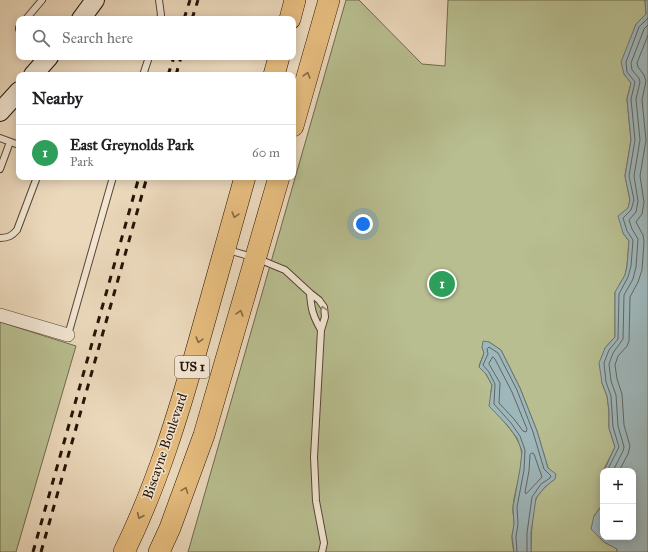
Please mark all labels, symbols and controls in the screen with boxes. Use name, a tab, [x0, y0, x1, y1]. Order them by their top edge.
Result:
search box	[16, 16, 296, 60]
icon: search	[30, 27, 52, 49]
text: Search here	[62, 29, 133, 47]
one-way arrow	[303, 72, 311, 79]
text: Nearby	[32, 88, 83, 109]
text: East Greynolds Park	[70, 136, 194, 154]
text: 1	[42, 145, 48, 161]
text: 60 m	[252, 145, 280, 161]
text: Park	[70, 154, 94, 170]
one-way arrow	[231, 211, 239, 218]
your location	[353, 214, 373, 234]
pin: 1	[429, 269, 455, 299]
one-way arrow	[319, 305, 328, 312]
one-way arrow	[235, 309, 244, 316]
one-way arrow	[195, 336, 204, 343]
road number: US 1	[175, 356, 209, 378]
street label: Biscayne Boulevard	[139, 391, 191, 501]
map controls	[600, 468, 636, 540]
button: +	[600, 468, 636, 504]
one-way arrow	[180, 487, 188, 494]
button: −	[600, 504, 636, 540]
one-way arrow	[137, 511, 145, 519]

